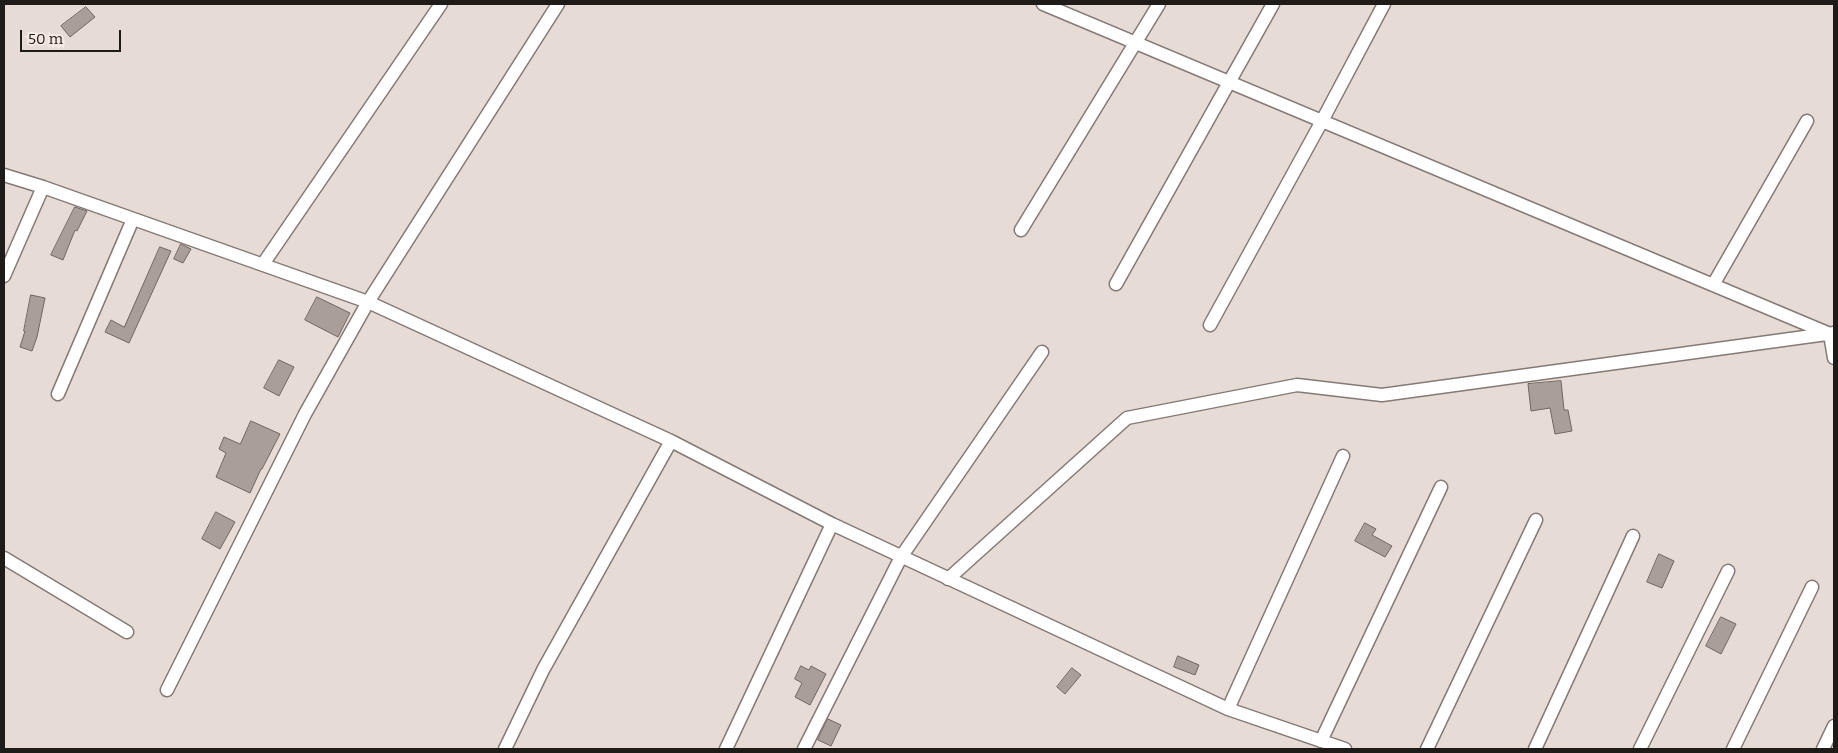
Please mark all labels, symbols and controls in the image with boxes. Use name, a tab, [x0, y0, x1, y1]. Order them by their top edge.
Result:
scale bar	[22, 20, 124, 52]
text: 50 m	[28, 30, 63, 48]

